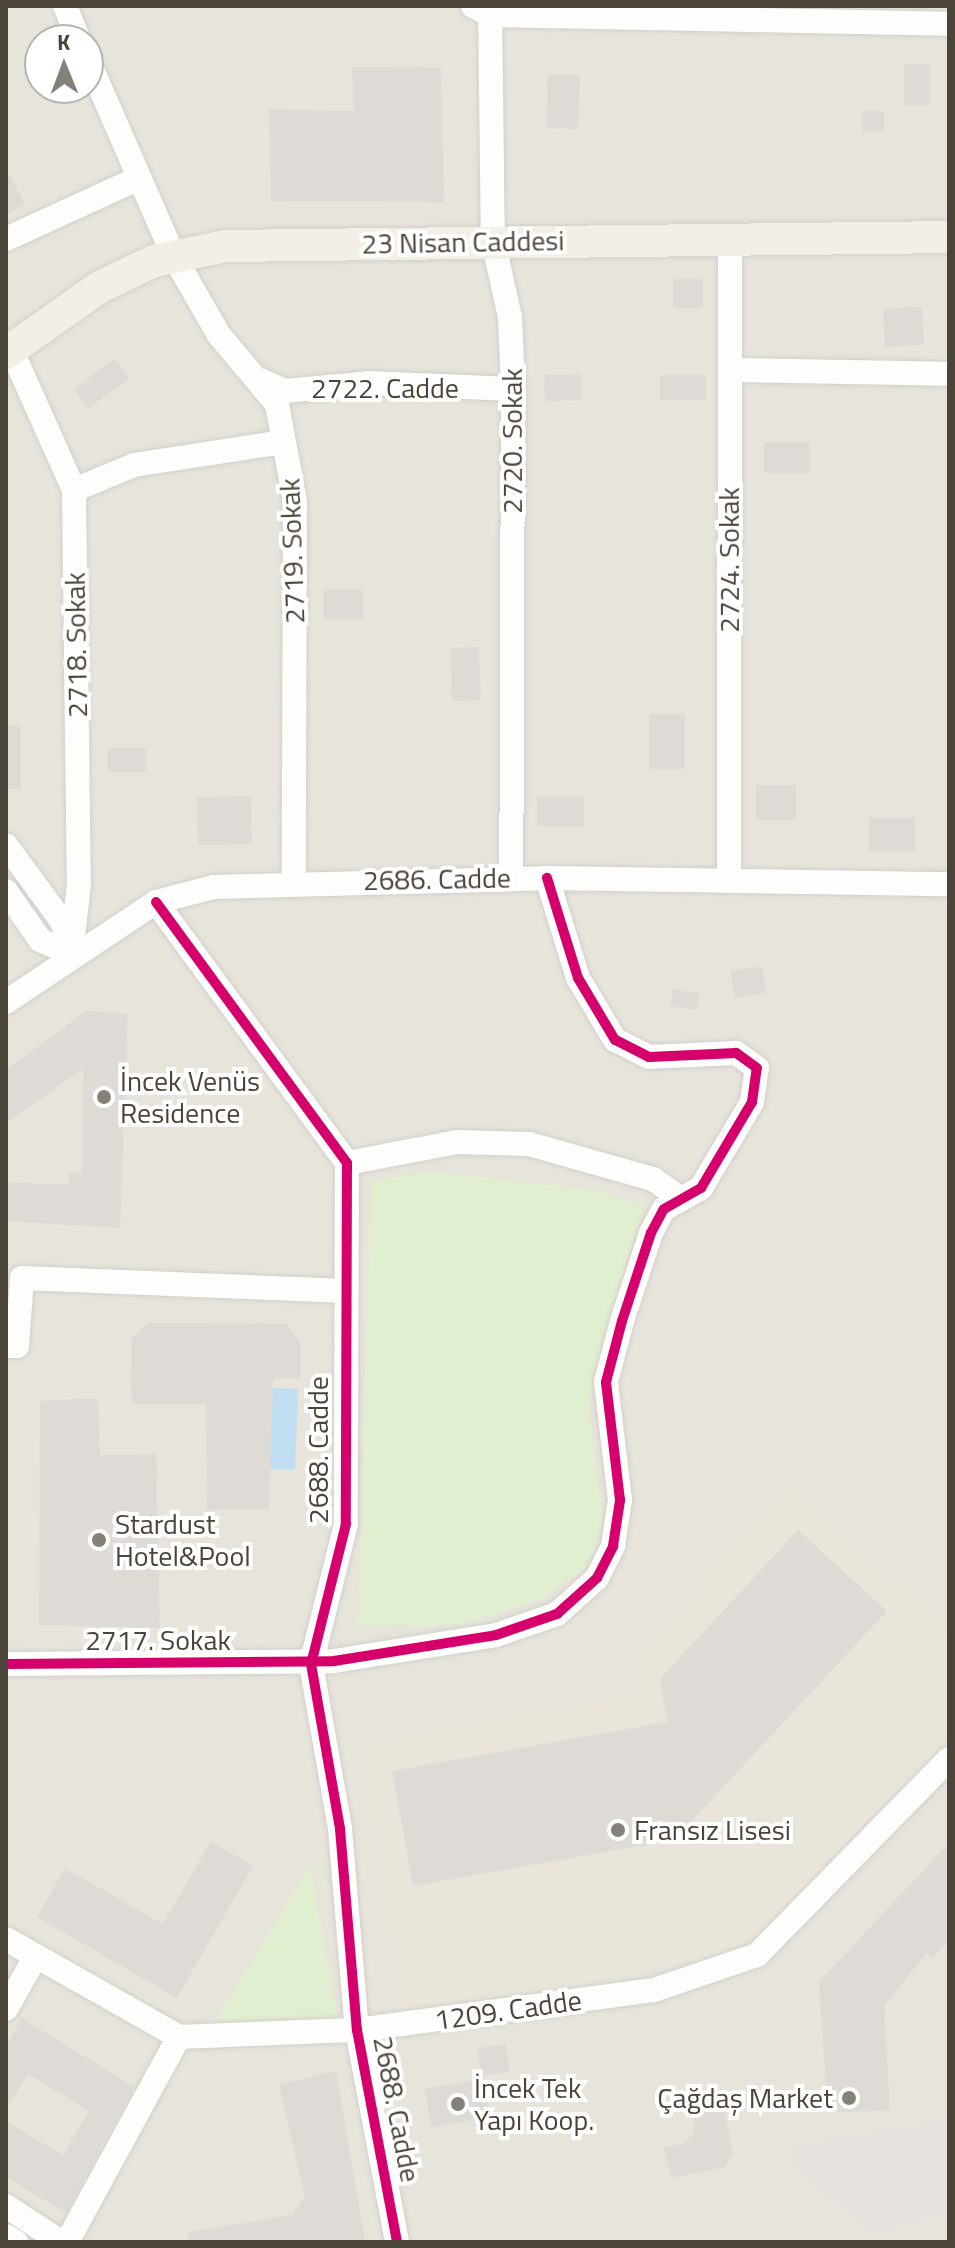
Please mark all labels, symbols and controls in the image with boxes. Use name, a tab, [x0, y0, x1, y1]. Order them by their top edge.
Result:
north arrow	[24, 24, 104, 104]
text: K	[57, 25, 70, 59]
street label: 23 Nisan Caddesi	[361, 223, 565, 261]
street label: 2720. Sokak	[495, 368, 529, 514]
street label: 2722. Cadde	[311, 371, 459, 405]
street label: 2719. Sokak	[273, 478, 311, 624]
street label: 2724. Sokak	[712, 487, 746, 633]
street label: 2718. Sokak	[58, 572, 94, 718]
street label: 2686. Cadde	[363, 861, 511, 897]
place label: İncek Venüs Residence	[120, 1064, 260, 1130]
marker: İncek Venüs Residence	[95, 1088, 113, 1106]
street label: 2688. Cadde	[301, 1376, 335, 1524]
place label: Stardust Hotel&Pool	[115, 1507, 251, 1573]
marker: Stardust Hotel&Pool	[90, 1531, 108, 1549]
street label: 2717. Sokak	[85, 1623, 231, 1657]
place label: Fransız Lisesi	[634, 1813, 791, 1847]
marker: Fransız Lisesi	[609, 1821, 627, 1839]
street label: 1209. Cadde	[432, 1983, 584, 2037]
street label: 2688. Cadde	[366, 2033, 428, 2185]
place label: İncek Tek Yapı Koop.	[474, 2071, 594, 2137]
place label: Çağdaş Market	[657, 2081, 833, 2115]
marker: Çağdaş Market	[840, 2089, 858, 2107]
marker: İncek Tek Yapı Koop.	[449, 2095, 467, 2113]

